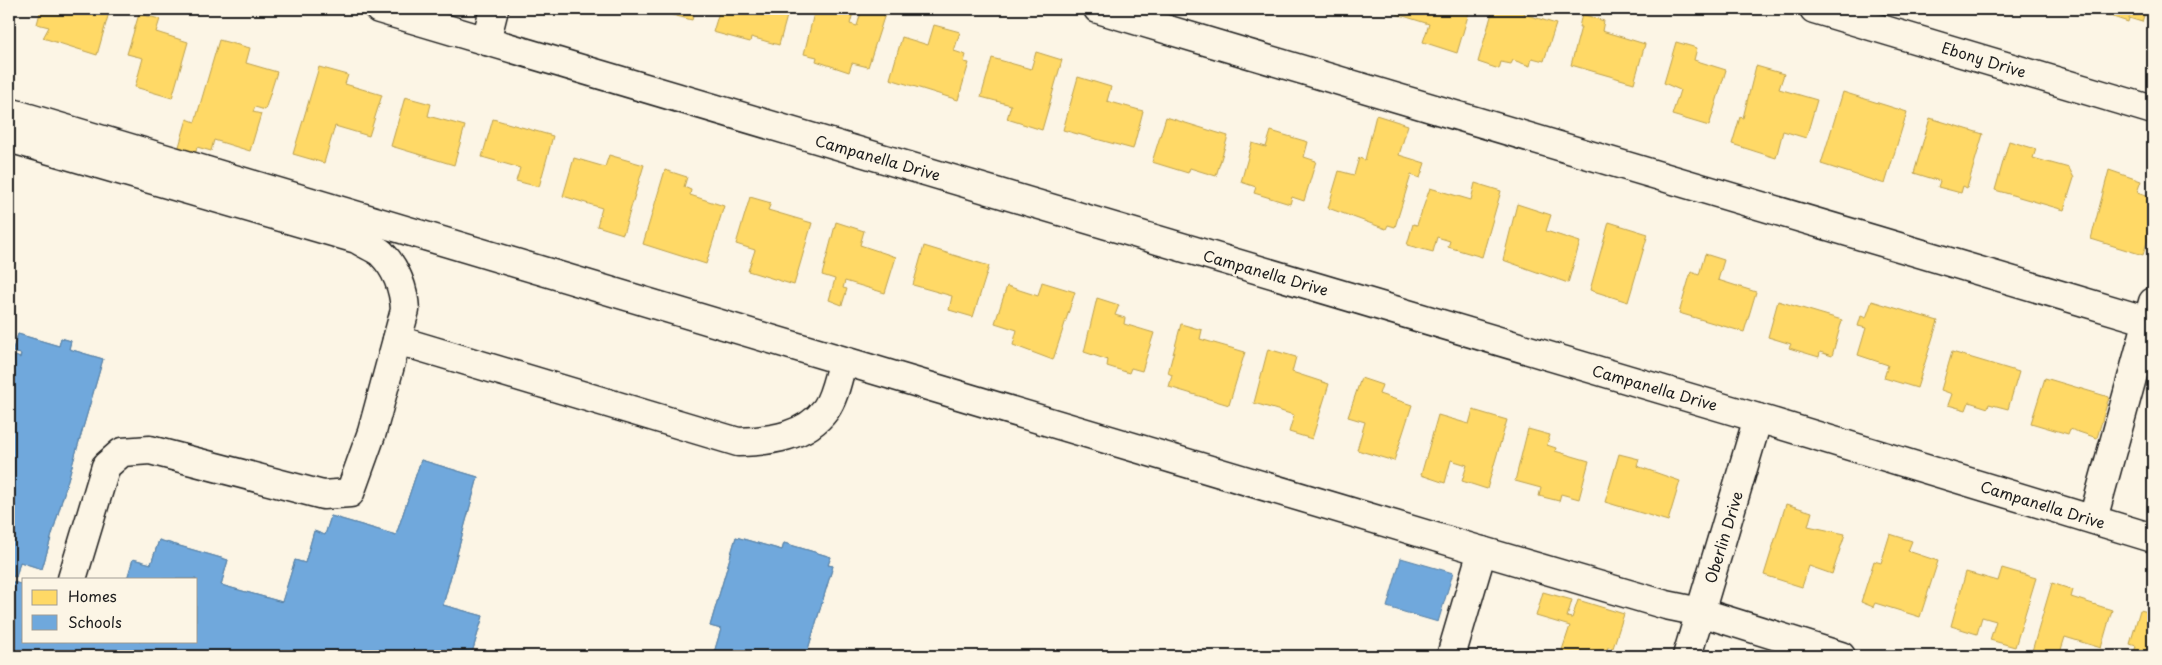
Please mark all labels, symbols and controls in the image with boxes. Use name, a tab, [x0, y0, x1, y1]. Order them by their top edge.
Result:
street label: Ebony Drive	[1939, 35, 2029, 83]
street label: Campanella Drive	[813, 128, 943, 186]
street label: Campanella Drive	[1201, 243, 1331, 301]
street label: Campanella Drive	[1590, 358, 1720, 416]
street label: Campanella Drive	[1978, 474, 2108, 534]
street label: Oberlin Drive	[1698, 488, 1748, 586]
legend	[22, 578, 198, 642]
text: Homes	[68, 584, 117, 607]
text: Schools	[68, 610, 122, 633]

